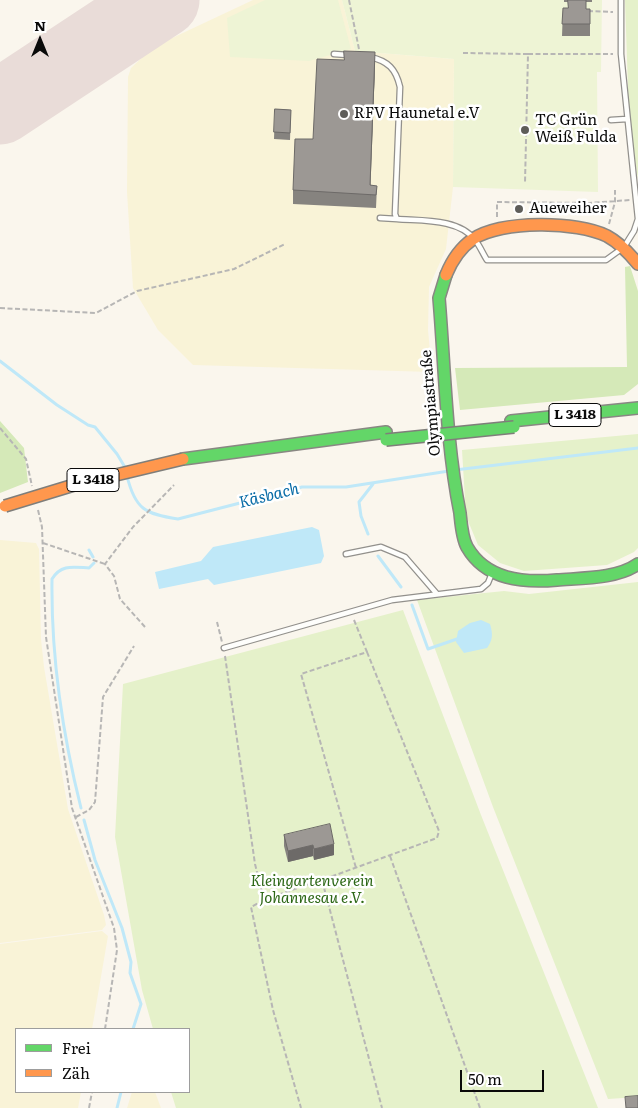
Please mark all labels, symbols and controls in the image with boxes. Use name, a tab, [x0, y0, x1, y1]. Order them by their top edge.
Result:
north arrow	[15, 15, 65, 65]
text: N	[34, 15, 46, 35]
place label: RFV Haunetal e.V	[354, 105, 480, 123]
marker: RFV Haunetal e.V	[338, 108, 350, 120]
place label: TC Grün Weiß Fulda	[535, 112, 617, 147]
marker: TC Grün Weiß Fulda	[519, 124, 531, 136]
place label: Aueweiher	[529, 200, 607, 218]
marker: Aueweiher	[513, 203, 525, 215]
street label: Olympiastraße	[417, 349, 445, 457]
road number: L 3418	[549, 404, 601, 426]
road number: L 3418	[67, 468, 119, 492]
water label: Käsbach	[237, 479, 301, 513]
park label: Kleingartenverein Johannesau e.V.	[250, 873, 374, 908]
legend	[15, 1028, 190, 1093]
text: Frei	[62, 1036, 91, 1059]
scale bar	[463, 1060, 547, 1092]
text: Zäh	[62, 1061, 90, 1084]
text: 50 m	[468, 1067, 502, 1090]

